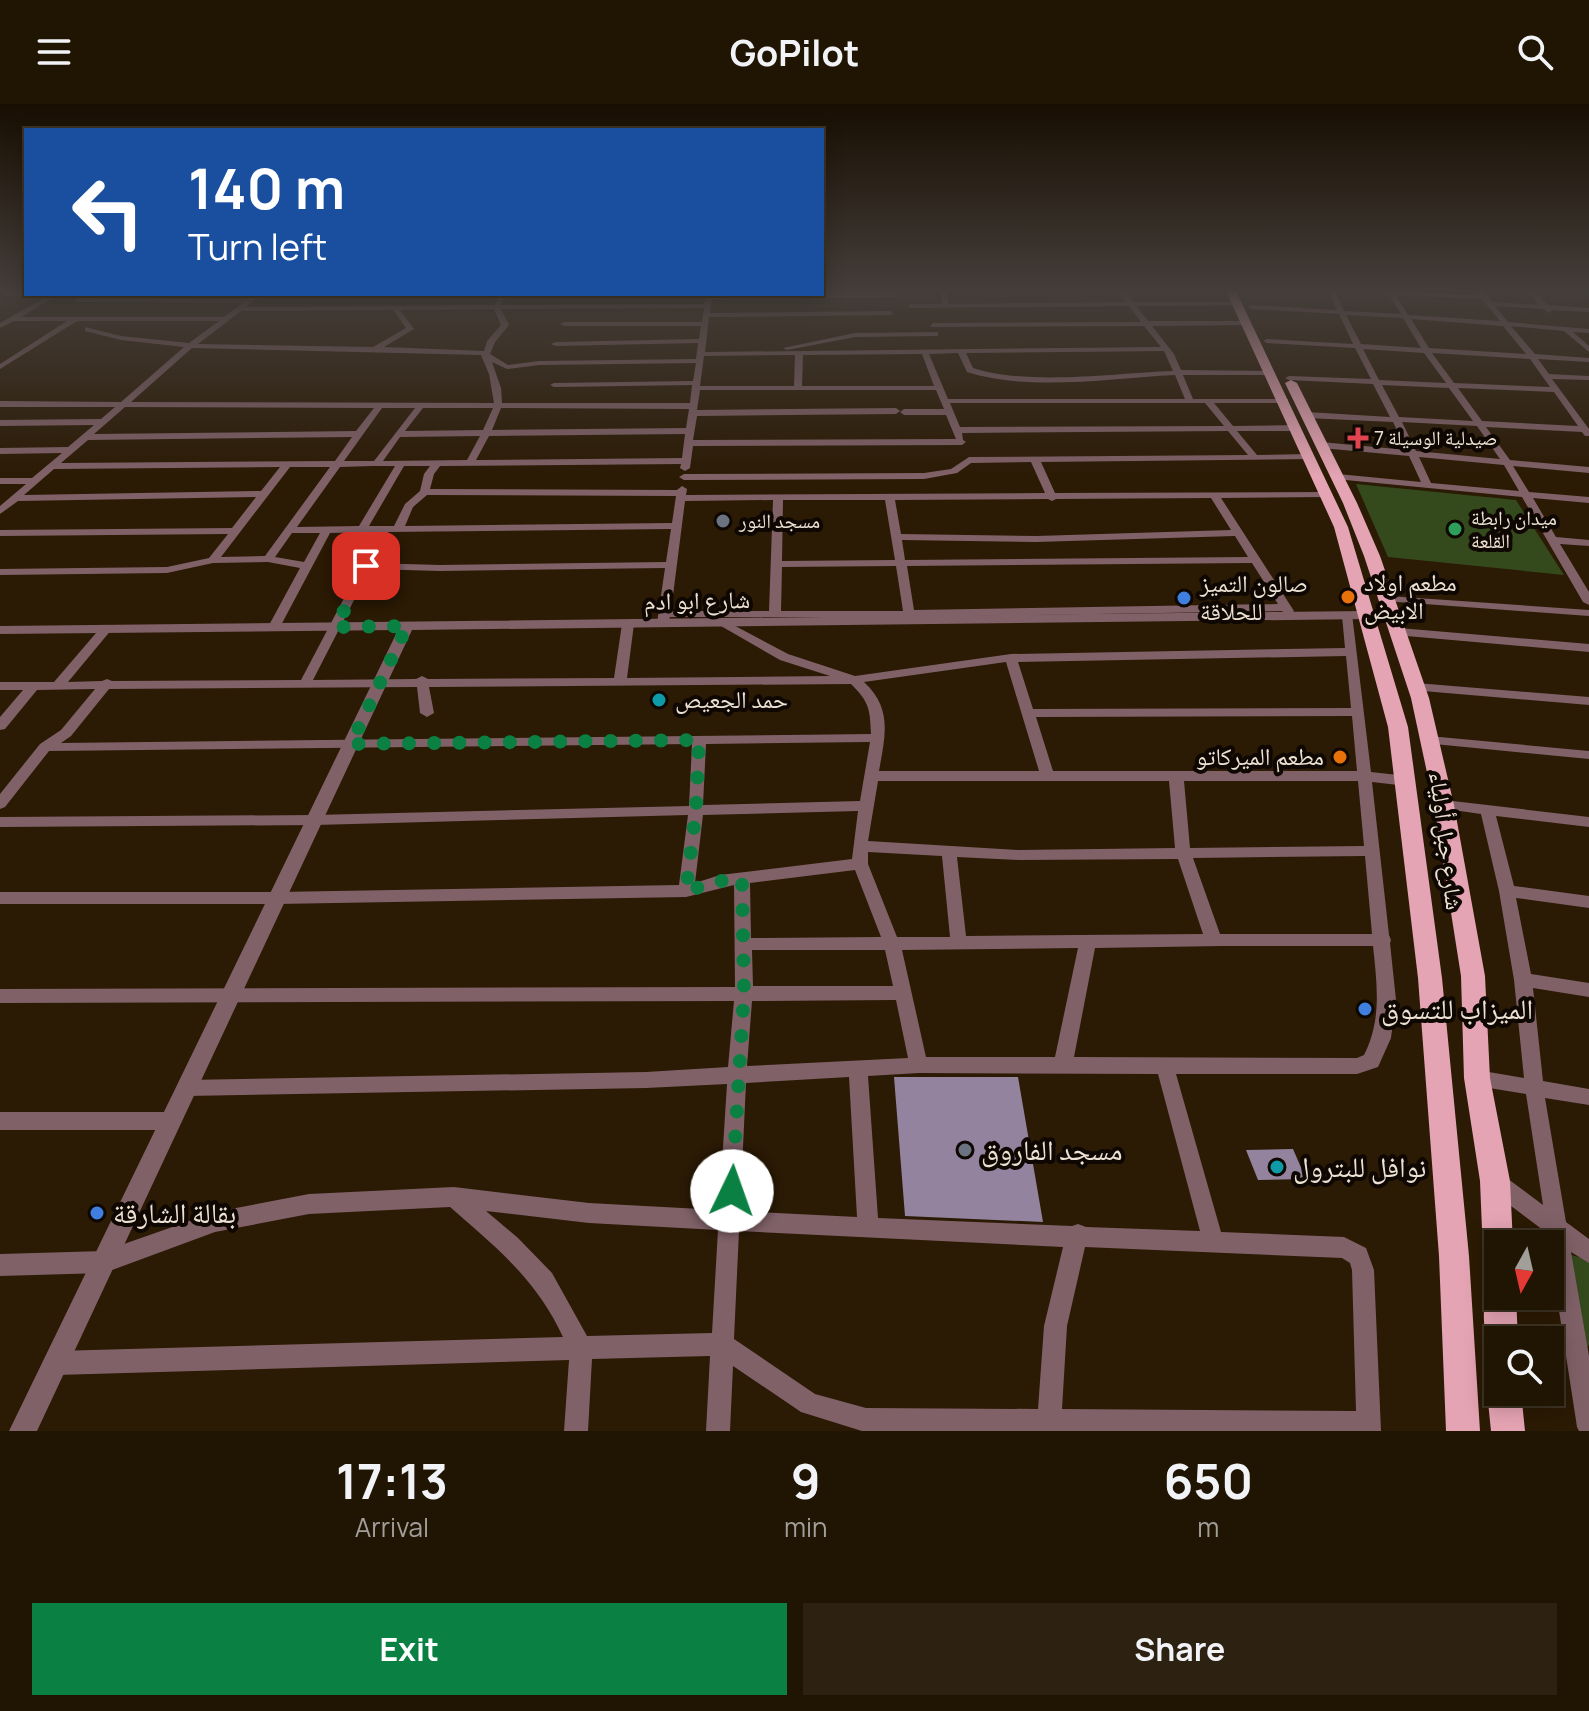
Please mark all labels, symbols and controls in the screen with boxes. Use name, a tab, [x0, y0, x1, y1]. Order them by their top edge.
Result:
text: GoPilot	[730, 28, 859, 77]
icon: menu	[32, 30, 76, 74]
icon: search	[1513, 30, 1557, 74]
text: 140 m	[188, 149, 345, 226]
icon: left	[56, 160, 160, 264]
text: Turn left	[188, 222, 327, 271]
place label: صيدلية الوسيلة 7	[1374, 424, 1498, 451]
marker: صيدلية الوسيلة 7	[1349, 429, 1367, 447]
place label: ميدان رابطة القلعة	[1471, 504, 1557, 554]
place label: مسجد النور	[738, 507, 820, 534]
marker: مسجد النور	[714, 512, 732, 530]
marker: ميدان رابطة القلعة	[1446, 520, 1464, 538]
pin	[332, 532, 400, 600]
icon: arrive	[344, 544, 388, 588]
place label: مطعم اولاد الابيض	[1364, 565, 1457, 626]
place label: صالون التميز للحلاقة	[1199, 566, 1308, 627]
street label: شارع ابو ادم	[644, 582, 750, 618]
marker: مطعم اولاد الابيض	[1339, 588, 1357, 606]
marker: صالون التميز للحلاقة	[1175, 589, 1193, 607]
place label: حمد الجعيص	[675, 682, 788, 715]
marker: حمد الجعيص	[650, 691, 668, 709]
place label: مطعم الميركاتو	[1196, 739, 1324, 773]
marker: مطعم الميركاتو	[1331, 748, 1349, 766]
street label: شارع جبل أولياء	[1423, 770, 1472, 912]
place label: الميزاب للتسوق	[1381, 989, 1533, 1027]
marker: الميزاب للتسوق	[1356, 1000, 1374, 1018]
place label: مسجد الفاروق	[981, 1130, 1122, 1168]
marker: مسجد الفاروق	[956, 1141, 974, 1159]
place label: نوافل للبترول	[1293, 1147, 1427, 1185]
position arrow	[690, 1149, 774, 1233]
marker: نوافل للبترول	[1268, 1158, 1286, 1176]
place label: بقالة الشارقة	[113, 1193, 236, 1231]
marker: بقالة الشارقة	[88, 1204, 106, 1222]
north arrow	[1484, 1230, 1564, 1310]
map controls	[1484, 1230, 1564, 1406]
button: search	[1484, 1326, 1564, 1406]
text: 17:13	[336, 1448, 448, 1513]
text: 9	[791, 1448, 821, 1513]
text: 650	[1163, 1448, 1253, 1513]
text: Arrival	[355, 1509, 429, 1545]
text: min	[784, 1509, 828, 1545]
text: m	[1197, 1509, 1219, 1545]
button: Exit	[32, 1603, 787, 1695]
button: Share	[803, 1603, 1557, 1695]

